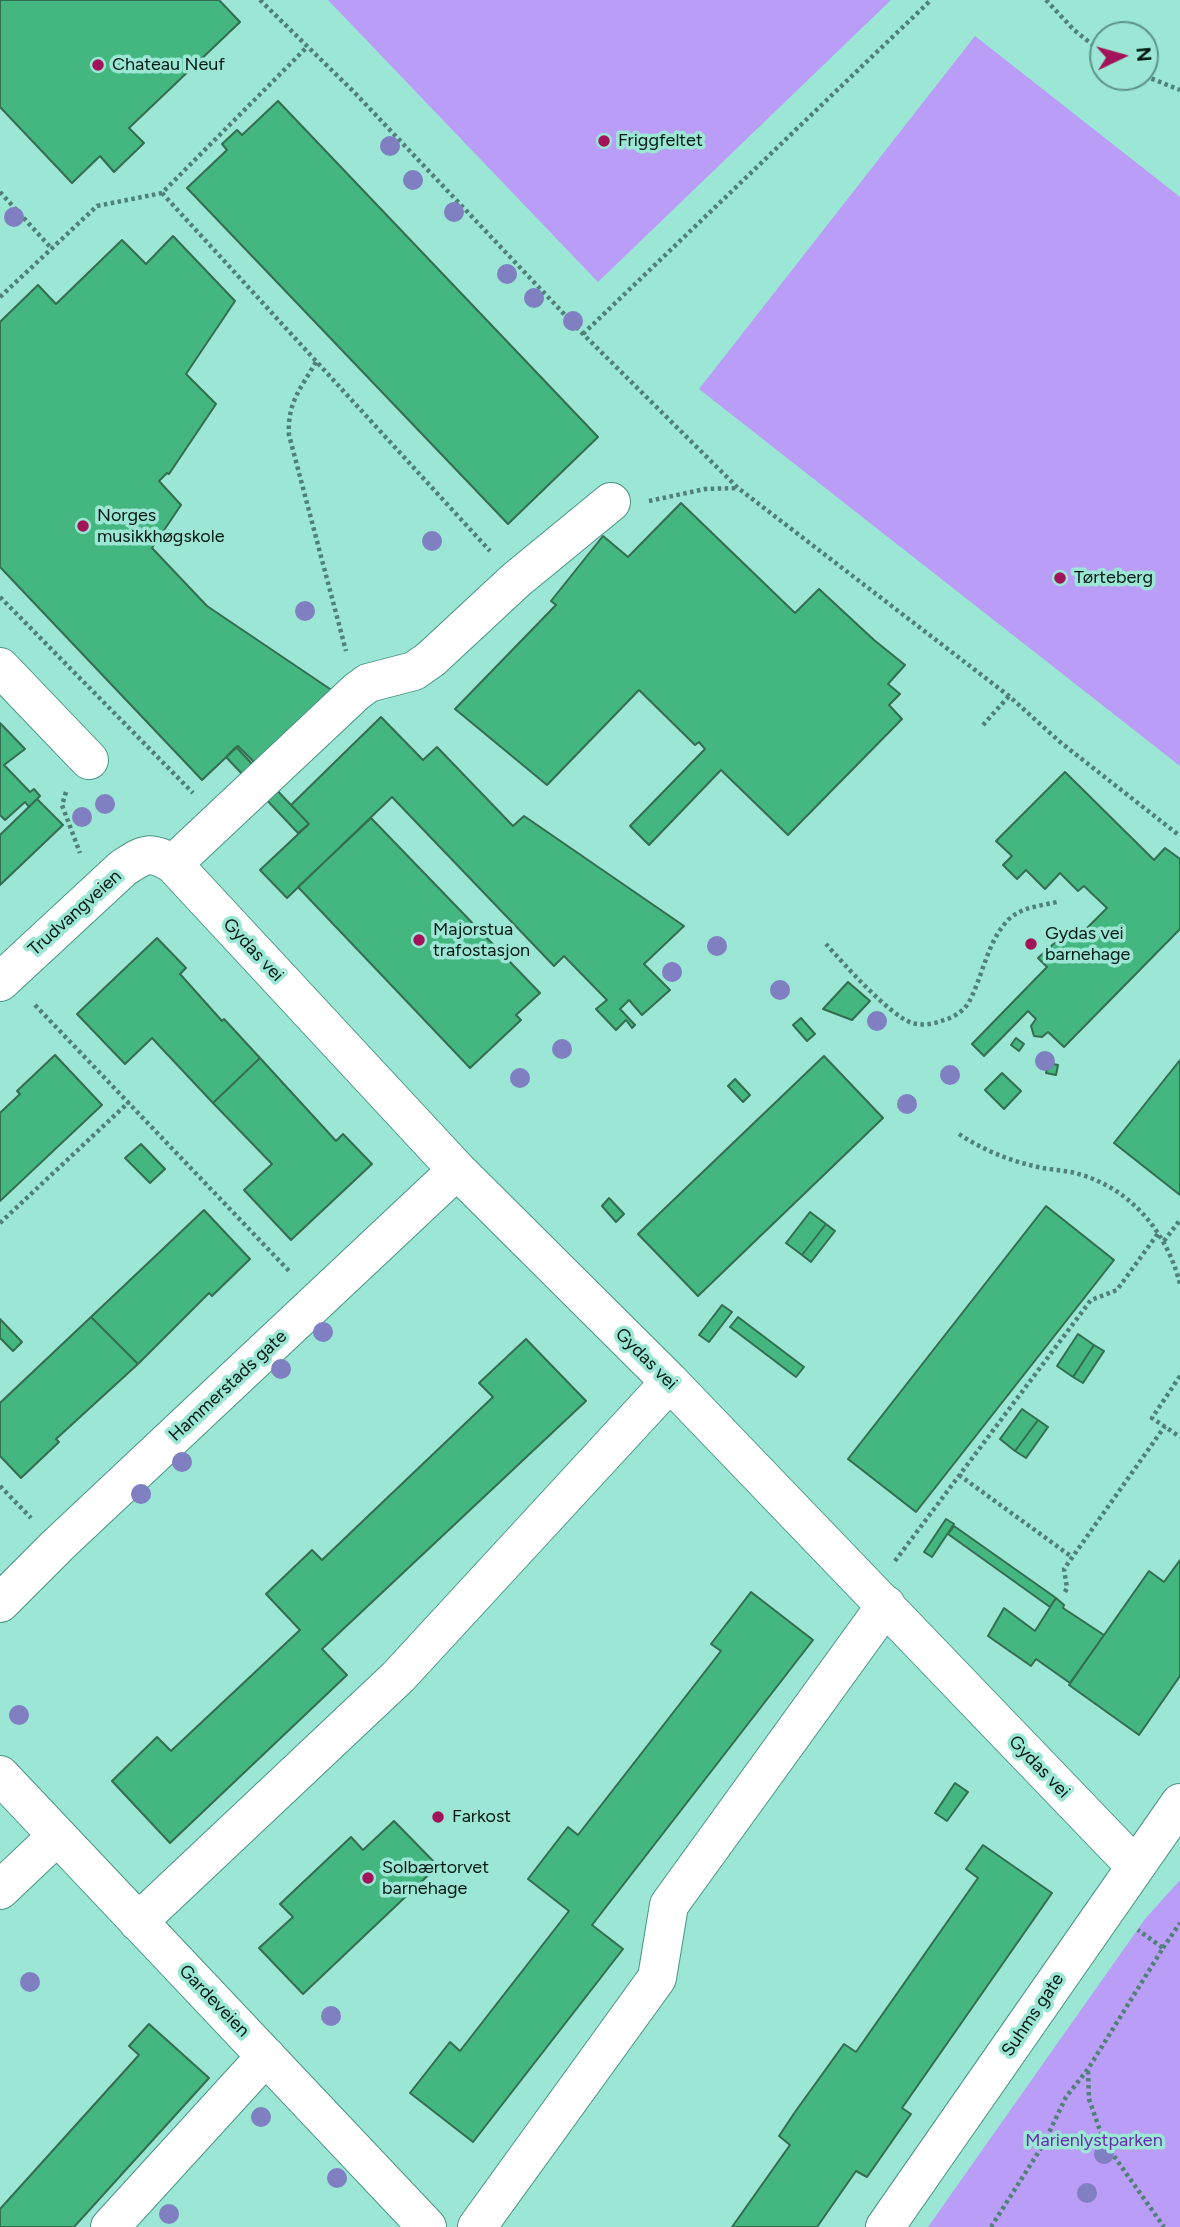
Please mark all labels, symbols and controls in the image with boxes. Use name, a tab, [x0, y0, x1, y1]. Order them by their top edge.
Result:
north arrow	[1089, 21, 1159, 91]
text: N	[1131, 46, 1156, 63]
place label: Chateau Neuf	[112, 54, 225, 76]
marker: Chateau Neuf	[90, 57, 106, 73]
place label: Friggfeltet	[618, 130, 703, 152]
marker: Friggfeltet	[596, 133, 612, 149]
place label: Norges musikkhøgskole	[97, 505, 225, 548]
marker: Norges musikkhøgskole	[75, 518, 91, 534]
place label: Tørteberg	[1074, 567, 1153, 589]
marker: Tørteberg	[1052, 570, 1068, 586]
street label: Trudvangveien	[24, 866, 126, 960]
street label: Gydas vei	[218, 914, 288, 986]
place label: Majorstua trafostasjon	[433, 919, 530, 962]
place label: Gydas vei barnehage	[1045, 923, 1130, 965]
marker: Majorstua trafostasjon	[411, 932, 427, 948]
marker: Gydas vei barnehage	[1023, 936, 1039, 952]
street label: Gydas vei	[611, 1324, 681, 1394]
street label: Hammerstads gate	[165, 1326, 291, 1446]
street label: Gydas vei	[1004, 1731, 1074, 1803]
place label: Farkost	[452, 1806, 511, 1828]
marker: Farkost	[430, 1809, 446, 1825]
place label: Solbærtorvet barnehage	[382, 1857, 489, 1899]
marker: Solbærtorvet barnehage	[360, 1870, 376, 1886]
street label: Gardeveien	[174, 1960, 254, 2042]
street label: Suhms gate	[997, 1969, 1069, 2061]
park label: Marienlystparken	[1025, 2130, 1163, 2152]

